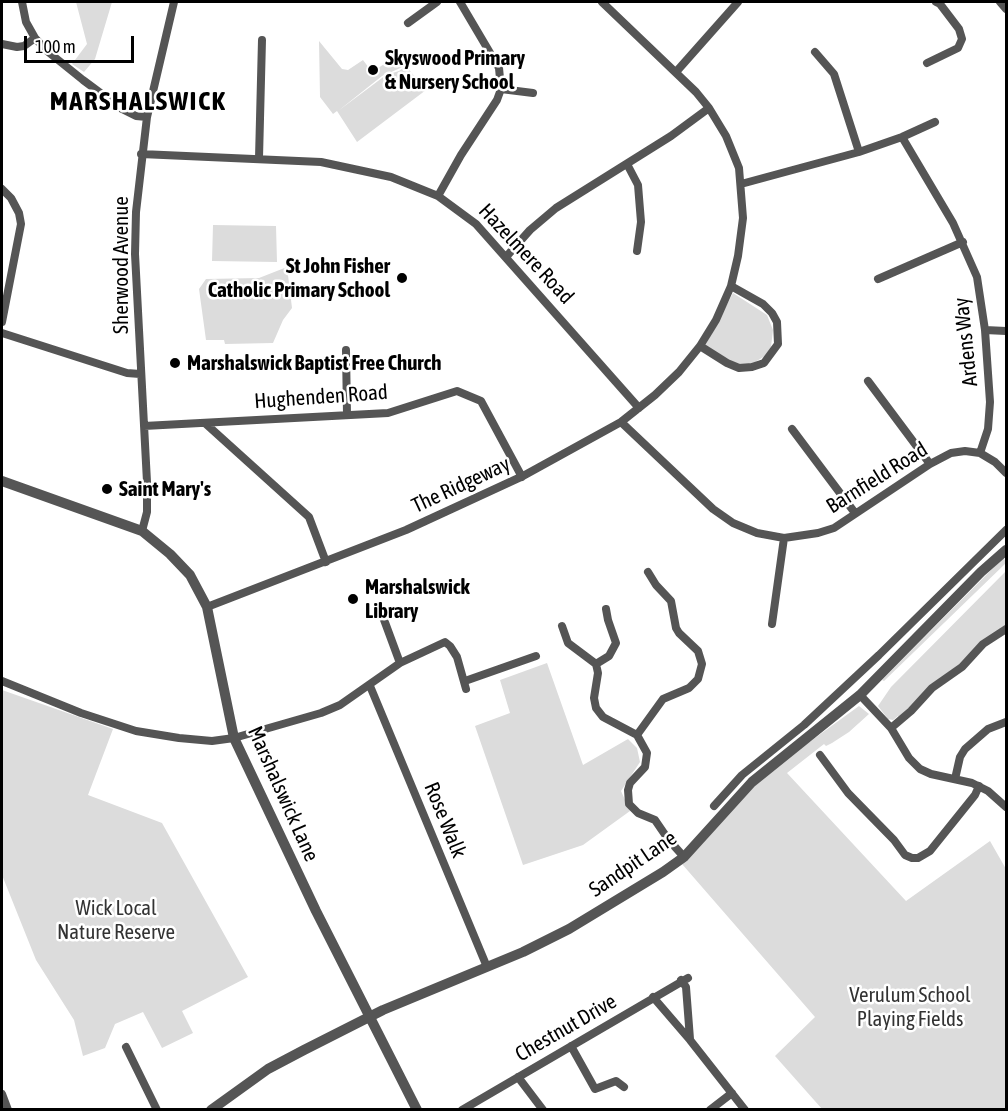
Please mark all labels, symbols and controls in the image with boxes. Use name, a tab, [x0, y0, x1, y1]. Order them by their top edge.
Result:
scale bar	[27, 24, 136, 62]
text: 100 m	[35, 36, 76, 57]
place label: Skyswood Primary & Nursery School	[385, 45, 525, 95]
marker: Skyswood Primary & Nursery School	[366, 63, 380, 77]
district label: MARSHALSWICK	[50, 85, 226, 117]
street label: Sherwood Avenue	[108, 196, 134, 334]
street label: Hazelmere Road	[473, 199, 579, 309]
place label: St John Fisher Catholic Primary School	[208, 253, 390, 303]
marker: St John Fisher Catholic Primary School	[395, 271, 409, 285]
street label: Ardens Way	[949, 296, 983, 388]
place label: Marshalswick Baptist Free Church	[187, 350, 442, 376]
marker: Marshalswick Baptist Free Church	[168, 356, 182, 370]
street label: Hughenden Road	[253, 380, 389, 414]
street label: Barnfield Road	[822, 437, 932, 519]
street label: The Ridgeway	[408, 451, 514, 519]
place label: Saint Mary's	[119, 476, 211, 502]
marker: Saint Mary's	[100, 482, 114, 496]
place label: Marshalswick Library	[365, 574, 470, 624]
marker: Marshalswick Library	[346, 592, 360, 606]
street label: Marshalswick Lane	[242, 723, 324, 865]
street label: Rose Walk	[418, 778, 472, 862]
street label: Sandpit Lane	[584, 826, 682, 902]
park label: Wick Local Nature Reserve	[57, 895, 175, 945]
park label: Verulum School Playing Fields	[849, 982, 971, 1032]
street label: Chestnut Drive	[511, 989, 621, 1067]

